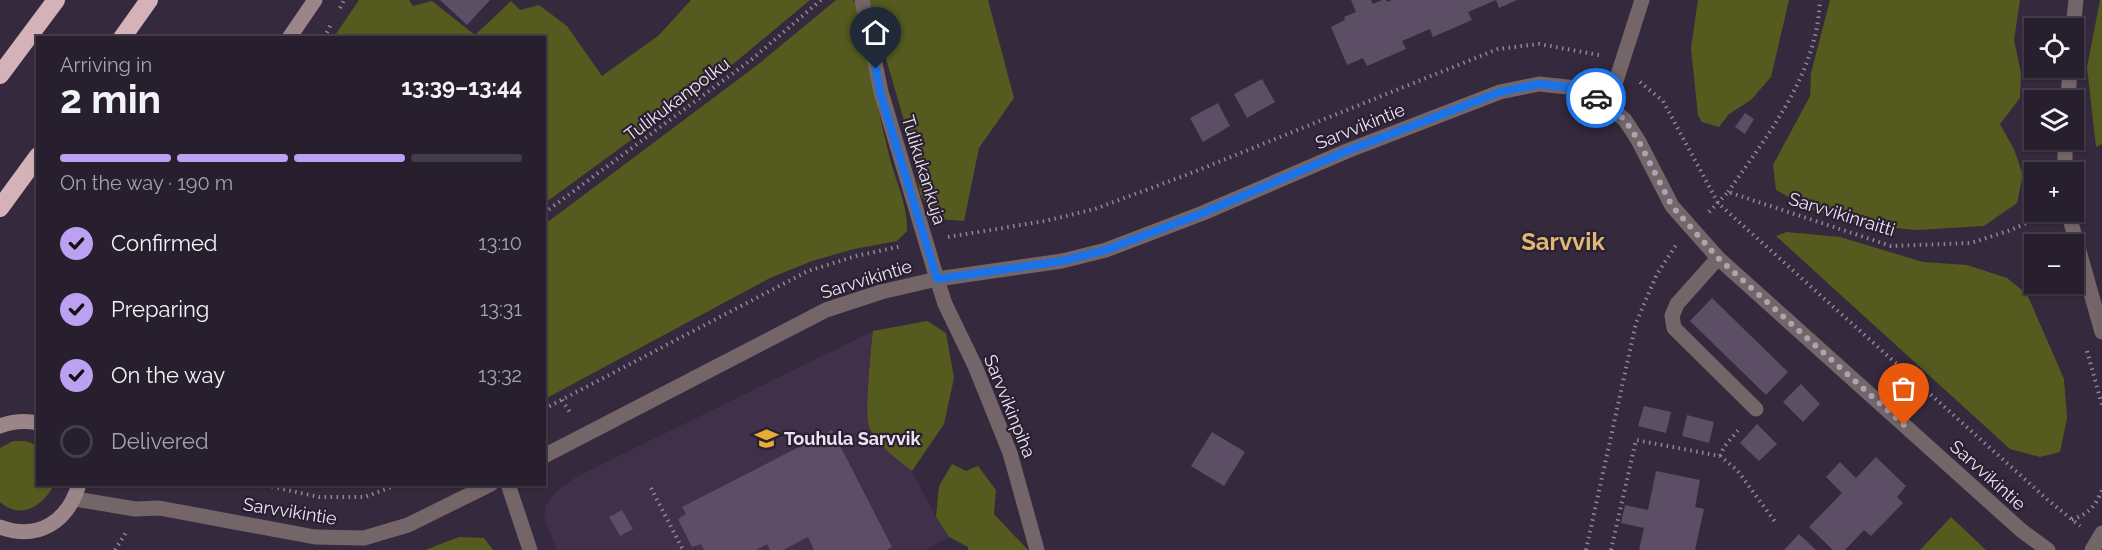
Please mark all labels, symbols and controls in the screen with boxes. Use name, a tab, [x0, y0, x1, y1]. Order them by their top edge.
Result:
pin	[850, 7, 901, 69]
icon: home	[859, 16, 892, 49]
map controls	[2024, 18, 2084, 294]
button: locate	[2024, 18, 2084, 78]
text: Arriving in	[60, 53, 152, 77]
street label: Tulikukanpolku	[620, 53, 734, 145]
courier	[1566, 68, 1626, 128]
text: 13:39–13:44	[401, 74, 522, 100]
text: 2 min	[60, 76, 161, 122]
icon: car	[1580, 82, 1613, 115]
button: layers	[2024, 90, 2084, 150]
street label: Sarvvikintie	[1312, 98, 1408, 153]
street label: Tulikukankuja	[897, 113, 951, 227]
button: +	[2024, 162, 2084, 222]
text: On the way · 190 m	[60, 171, 233, 195]
street label: Sarvvikinraitti	[1786, 188, 1898, 240]
icon: check	[60, 227, 93, 260]
district label: Sarvvik	[1521, 227, 1605, 256]
text: Confirmed	[111, 230, 218, 256]
text: 13:10	[478, 231, 522, 255]
button: −	[2024, 234, 2084, 294]
street label: Sarvvikintie	[818, 255, 915, 303]
icon: check	[60, 293, 93, 326]
text: Preparing	[111, 296, 209, 322]
text: 13:31	[480, 297, 522, 321]
street label: Sarvvikinpiha	[980, 351, 1040, 461]
icon: check	[60, 359, 93, 392]
text: On the way	[111, 362, 225, 388]
text: 13:32	[478, 363, 522, 387]
pin	[1878, 363, 1929, 425]
icon: bag	[1887, 372, 1920, 405]
school or university icon: Touhula Sarvvik	[753, 425, 779, 451]
text: Delivered	[111, 428, 209, 454]
place label: Touhula Sarvvik	[784, 428, 921, 449]
street label: Sarvvikintie	[1946, 436, 2030, 515]
street label: Sarvvikintie	[242, 493, 339, 529]

